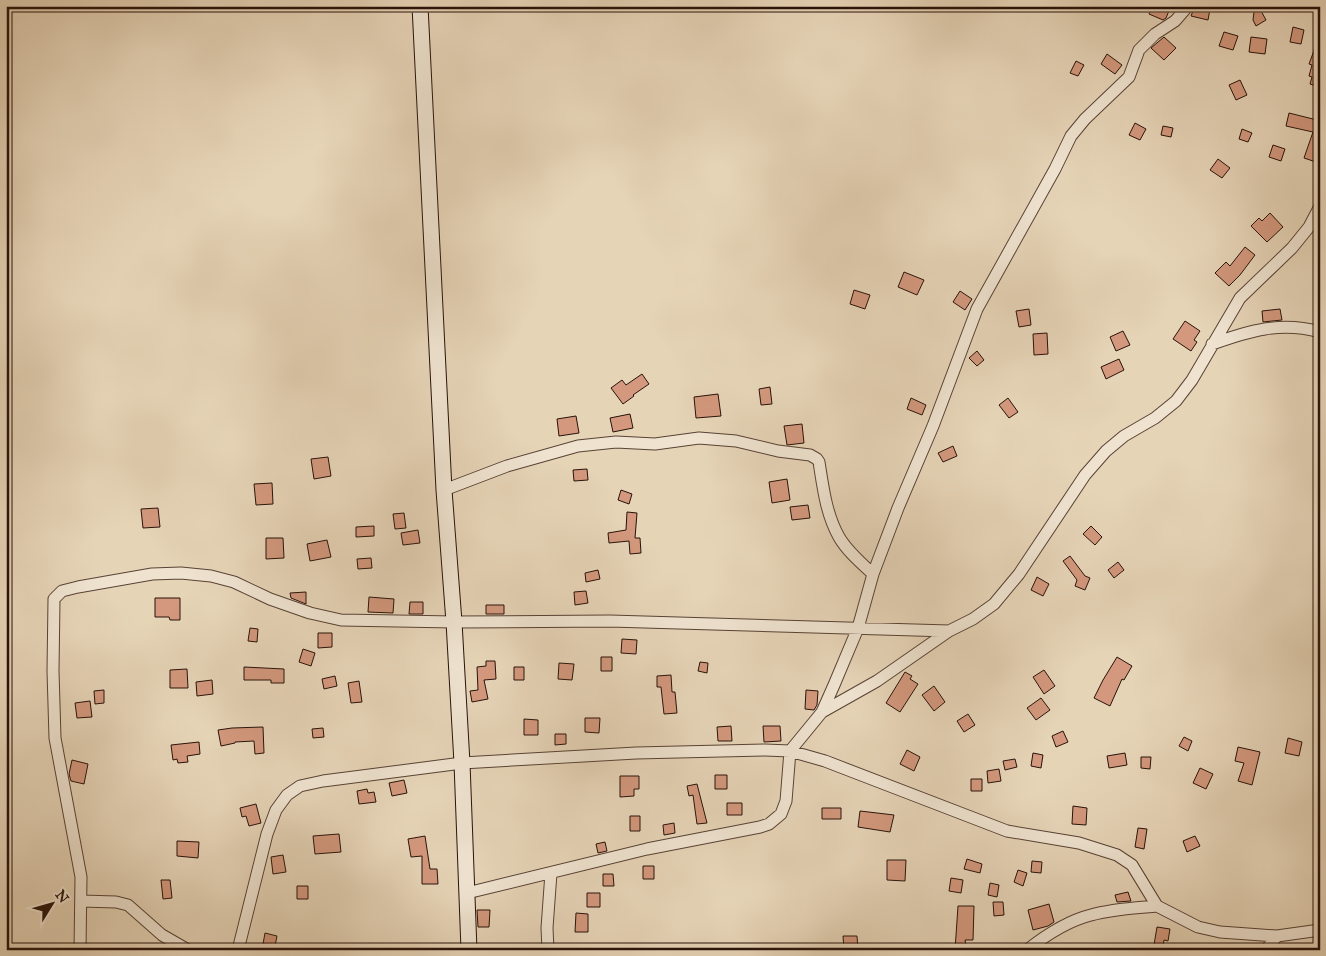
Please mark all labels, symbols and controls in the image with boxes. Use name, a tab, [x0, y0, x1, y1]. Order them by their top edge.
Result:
north arrow	[28, 878, 78, 928]
text: N	[52, 887, 72, 906]

